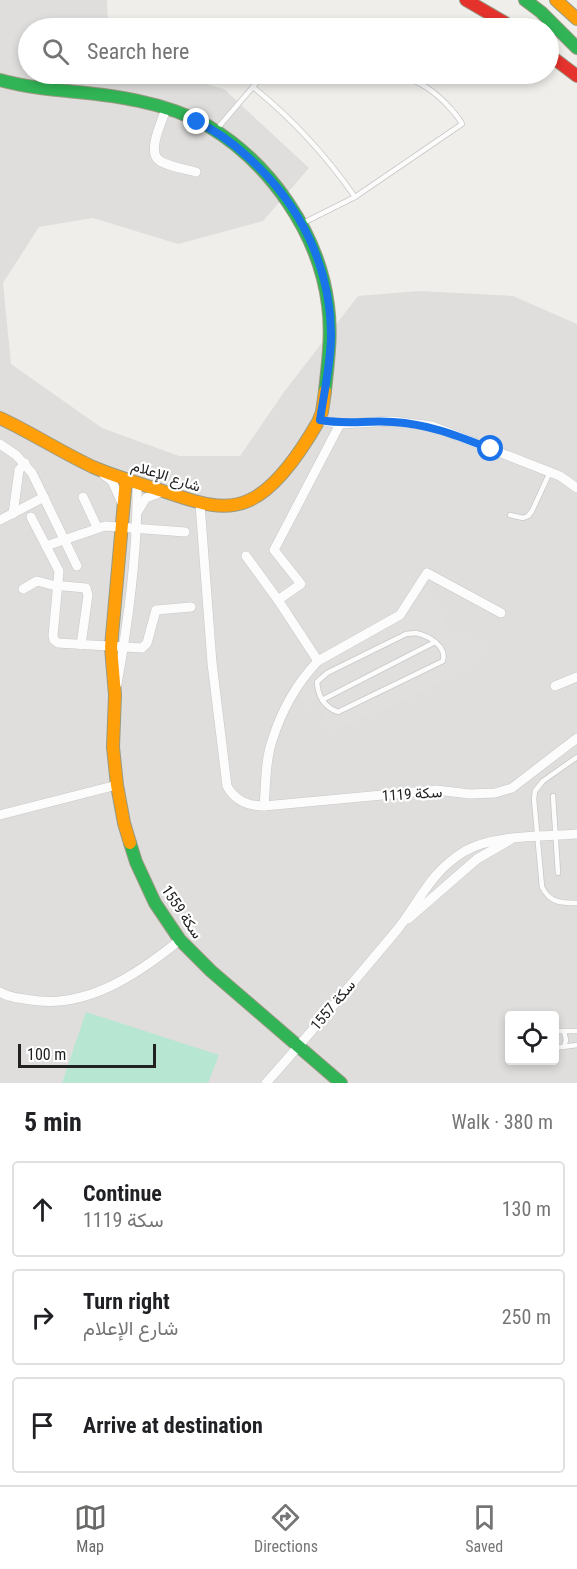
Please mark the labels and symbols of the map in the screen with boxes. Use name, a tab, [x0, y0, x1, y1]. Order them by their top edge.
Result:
route end	[183, 108, 209, 134]
route start	[477, 435, 503, 461]
street label: شارع الإعلام	[129, 456, 203, 498]
street label: سكة 1119	[381, 783, 443, 805]
street label: سكة 1559	[158, 882, 206, 942]
street label: سكة 1557	[307, 976, 359, 1034]
scale bar	[18, 1041, 156, 1068]

